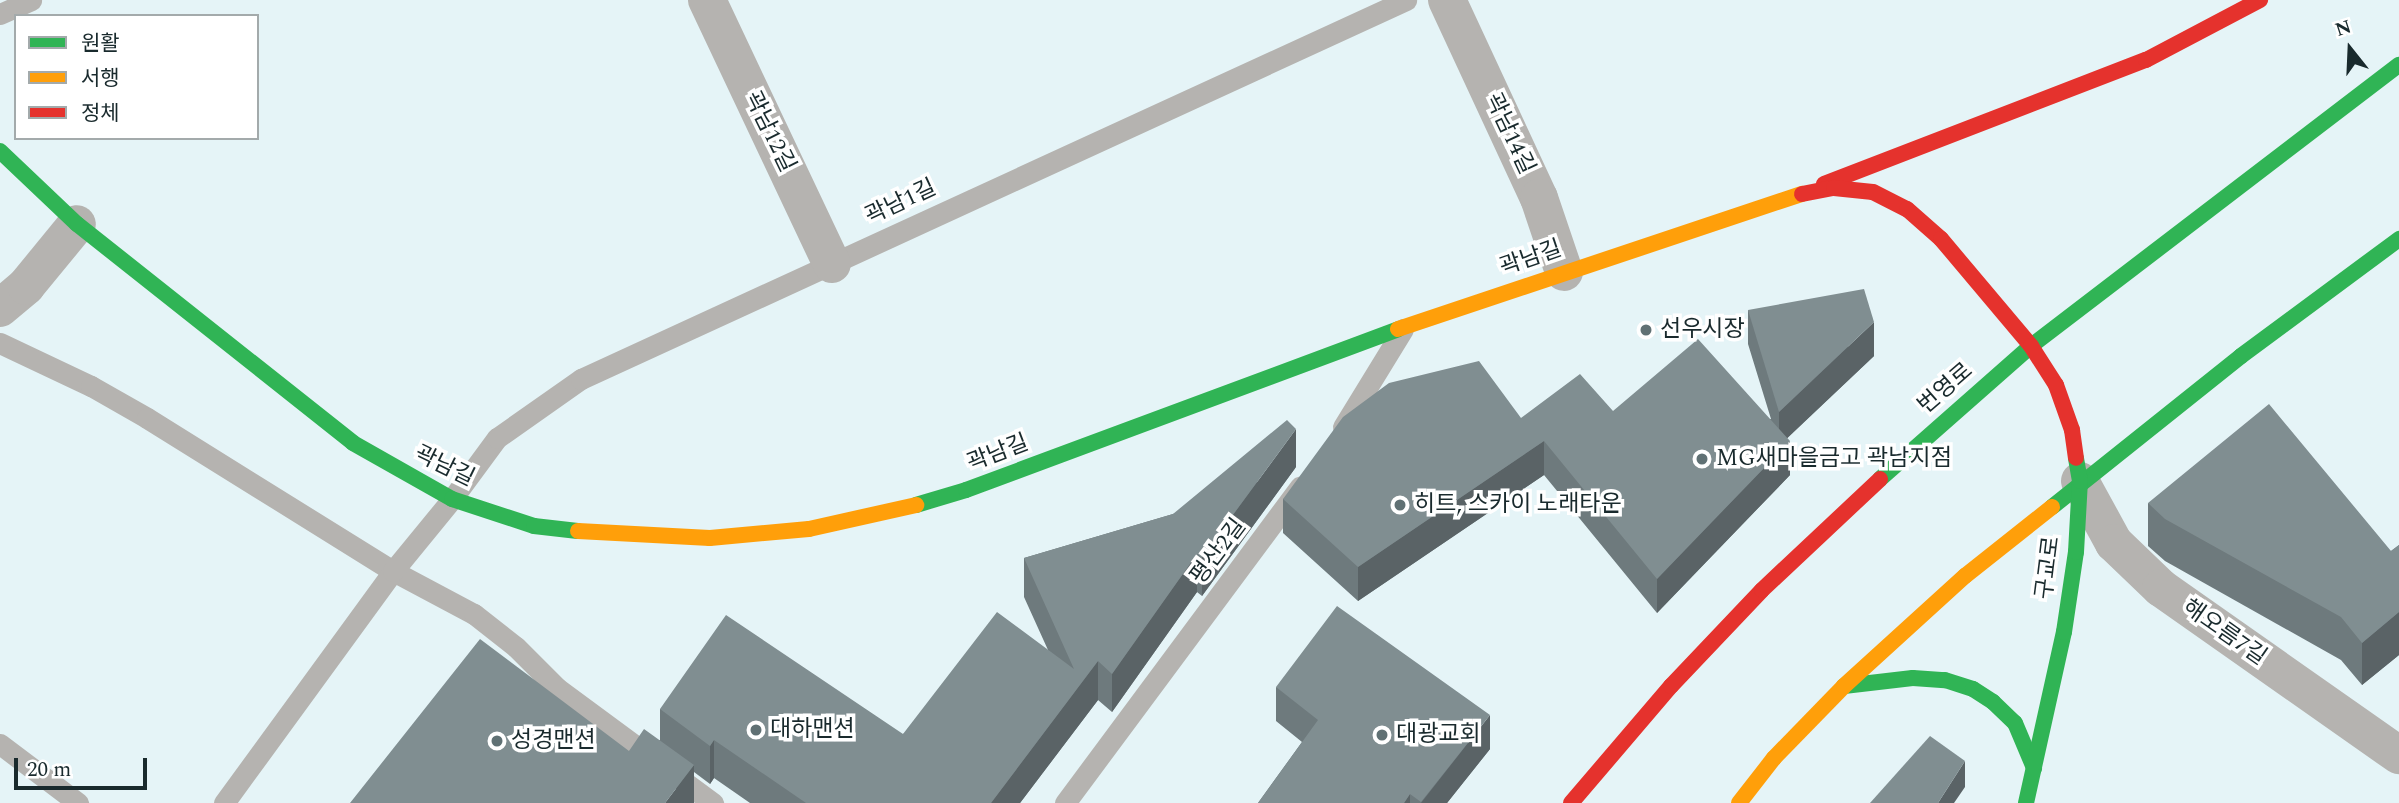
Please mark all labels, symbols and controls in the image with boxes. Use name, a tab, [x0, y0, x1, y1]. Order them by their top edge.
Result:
text: N	[2331, 12, 2355, 45]
legend	[14, 14, 259, 140]
north arrow	[2315, 14, 2385, 84]
text: 원활	[81, 28, 120, 60]
text: 서행	[81, 63, 120, 95]
street label: 곽남12길	[738, 87, 800, 177]
street label: 곽남14길	[1478, 89, 1540, 179]
text: 정체	[81, 98, 120, 130]
street label: 곽남1길	[861, 175, 941, 231]
street label: 곽남길	[1496, 236, 1566, 282]
place label: 선우시장	[1660, 316, 1745, 344]
marker: 선우시장	[1638, 322, 1654, 338]
street label: 번영로	[1913, 358, 1979, 420]
street label: 곽남길	[963, 430, 1033, 478]
street label: 곽남길	[409, 441, 479, 493]
place label: MG새마을금고 곽남지점	[1716, 445, 1952, 473]
marker: MG새마을금고 곽남지점	[1694, 451, 1710, 467]
place label: 히트, 스카이 노래타운	[1414, 491, 1622, 519]
marker: 히트, 스카이 노래타운	[1392, 497, 1408, 513]
street label: 평산2길	[1185, 514, 1253, 590]
street label: 구교로	[2031, 535, 2067, 601]
street label: 해오름7길	[2177, 594, 2271, 672]
place label: 대하맨션	[770, 716, 855, 744]
place label: 대광교회	[1396, 721, 1481, 749]
marker: 대하맨션	[748, 722, 764, 738]
place label: 성경맨션	[511, 727, 596, 755]
marker: 대광교회	[1374, 727, 1390, 743]
marker: 성경맨션	[489, 733, 505, 749]
scale bar	[18, 744, 150, 788]
text: 20 m	[27, 754, 71, 786]

